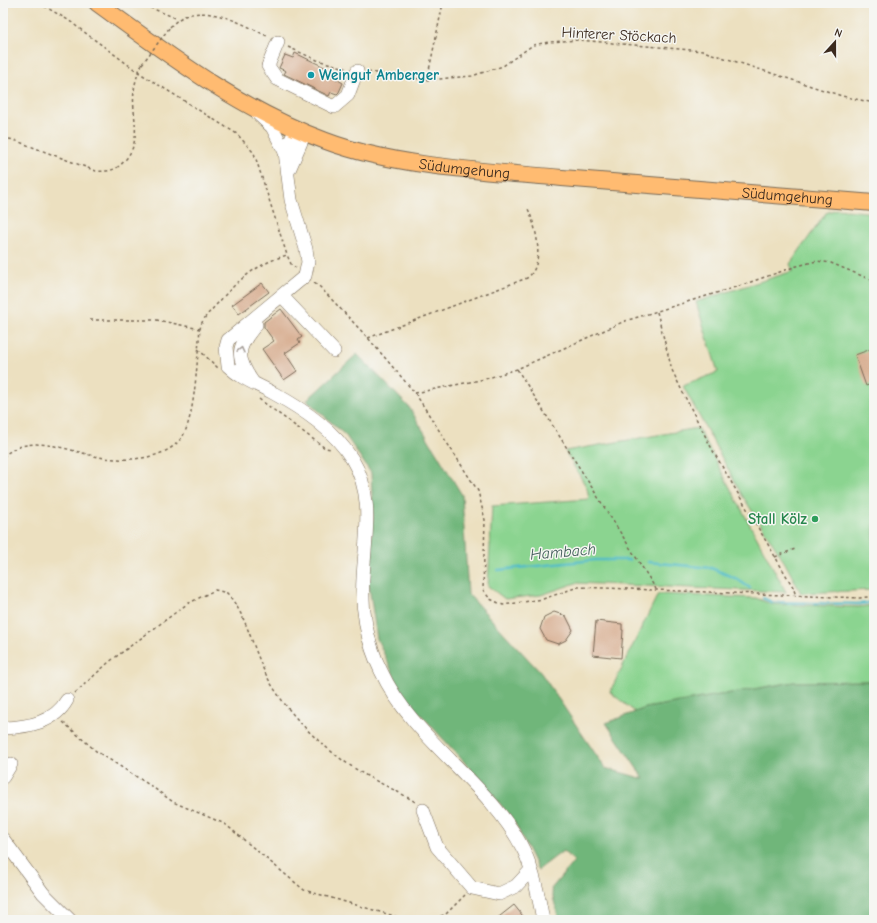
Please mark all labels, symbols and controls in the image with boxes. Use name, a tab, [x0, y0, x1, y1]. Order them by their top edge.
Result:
north arrow	[815, 22, 855, 62]
street label: Hinterer Stöckach	[561, 23, 677, 47]
text: N	[833, 26, 844, 40]
place label: Weingut Amberger	[319, 66, 439, 84]
marker: Weingut Amberger	[306, 70, 316, 80]
street label: Südumgehung	[418, 155, 511, 182]
street label: Südumgehung	[741, 183, 834, 209]
one-way arrow	[237, 347, 245, 354]
place label: Stall Kölz	[748, 510, 808, 528]
marker: Stall Kölz	[810, 514, 820, 524]
water label: Hambach	[529, 540, 597, 564]

